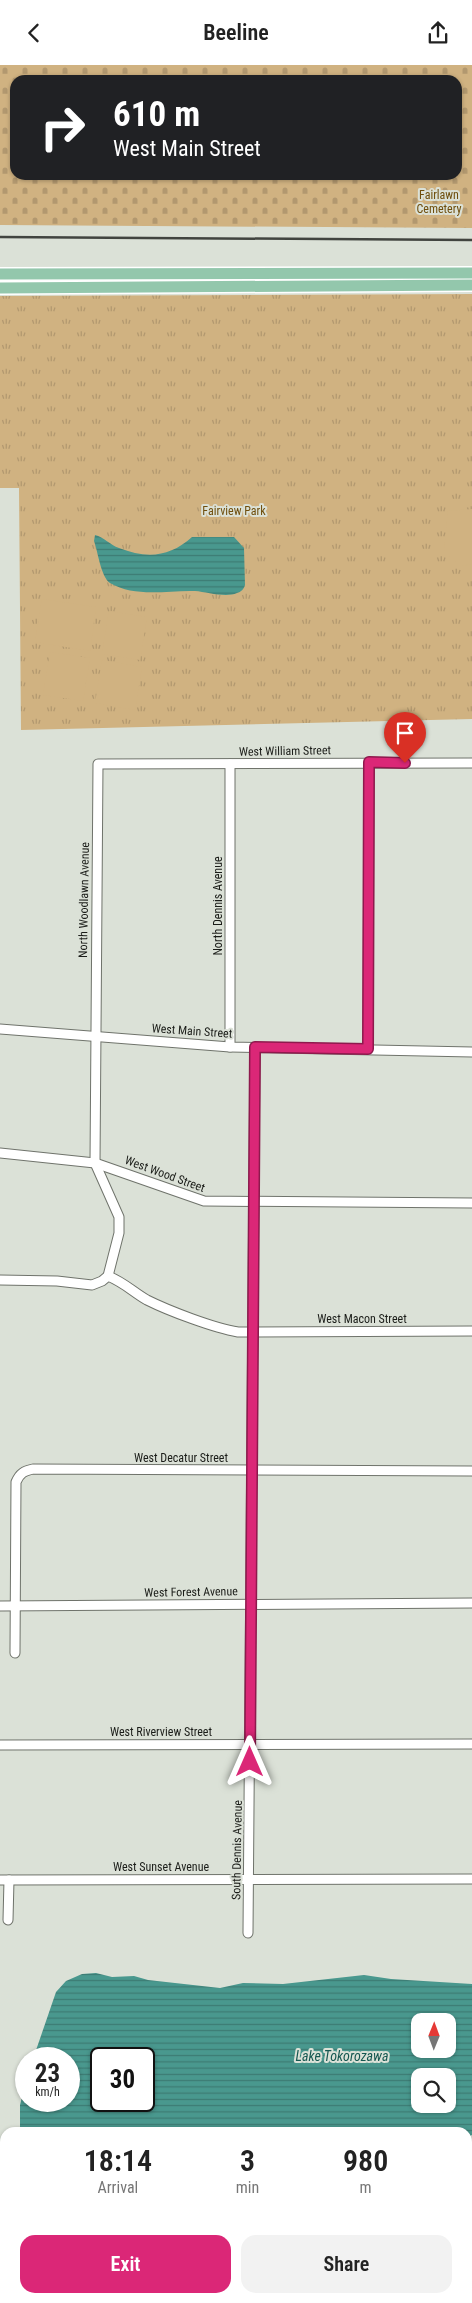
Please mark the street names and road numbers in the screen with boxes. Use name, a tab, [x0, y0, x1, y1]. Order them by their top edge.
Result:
street label: West William Street	[239, 743, 332, 759]
street label: North Woodlawn Avenue	[76, 842, 92, 958]
street label: North Dennis Avenue	[211, 856, 225, 956]
street label: West Main Street	[151, 1021, 233, 1041]
street label: West Wood Street	[123, 1153, 207, 1195]
street label: West Macon Street	[317, 1312, 407, 1326]
street label: West Decatur Street	[134, 1451, 228, 1465]
street label: West Forest Avenue	[144, 1584, 238, 1600]
street label: West Riverview Street	[110, 1725, 212, 1739]
street label: South Dennis Avenue	[229, 1800, 245, 1900]
street label: West Sunset Avenue	[113, 1860, 209, 1874]

